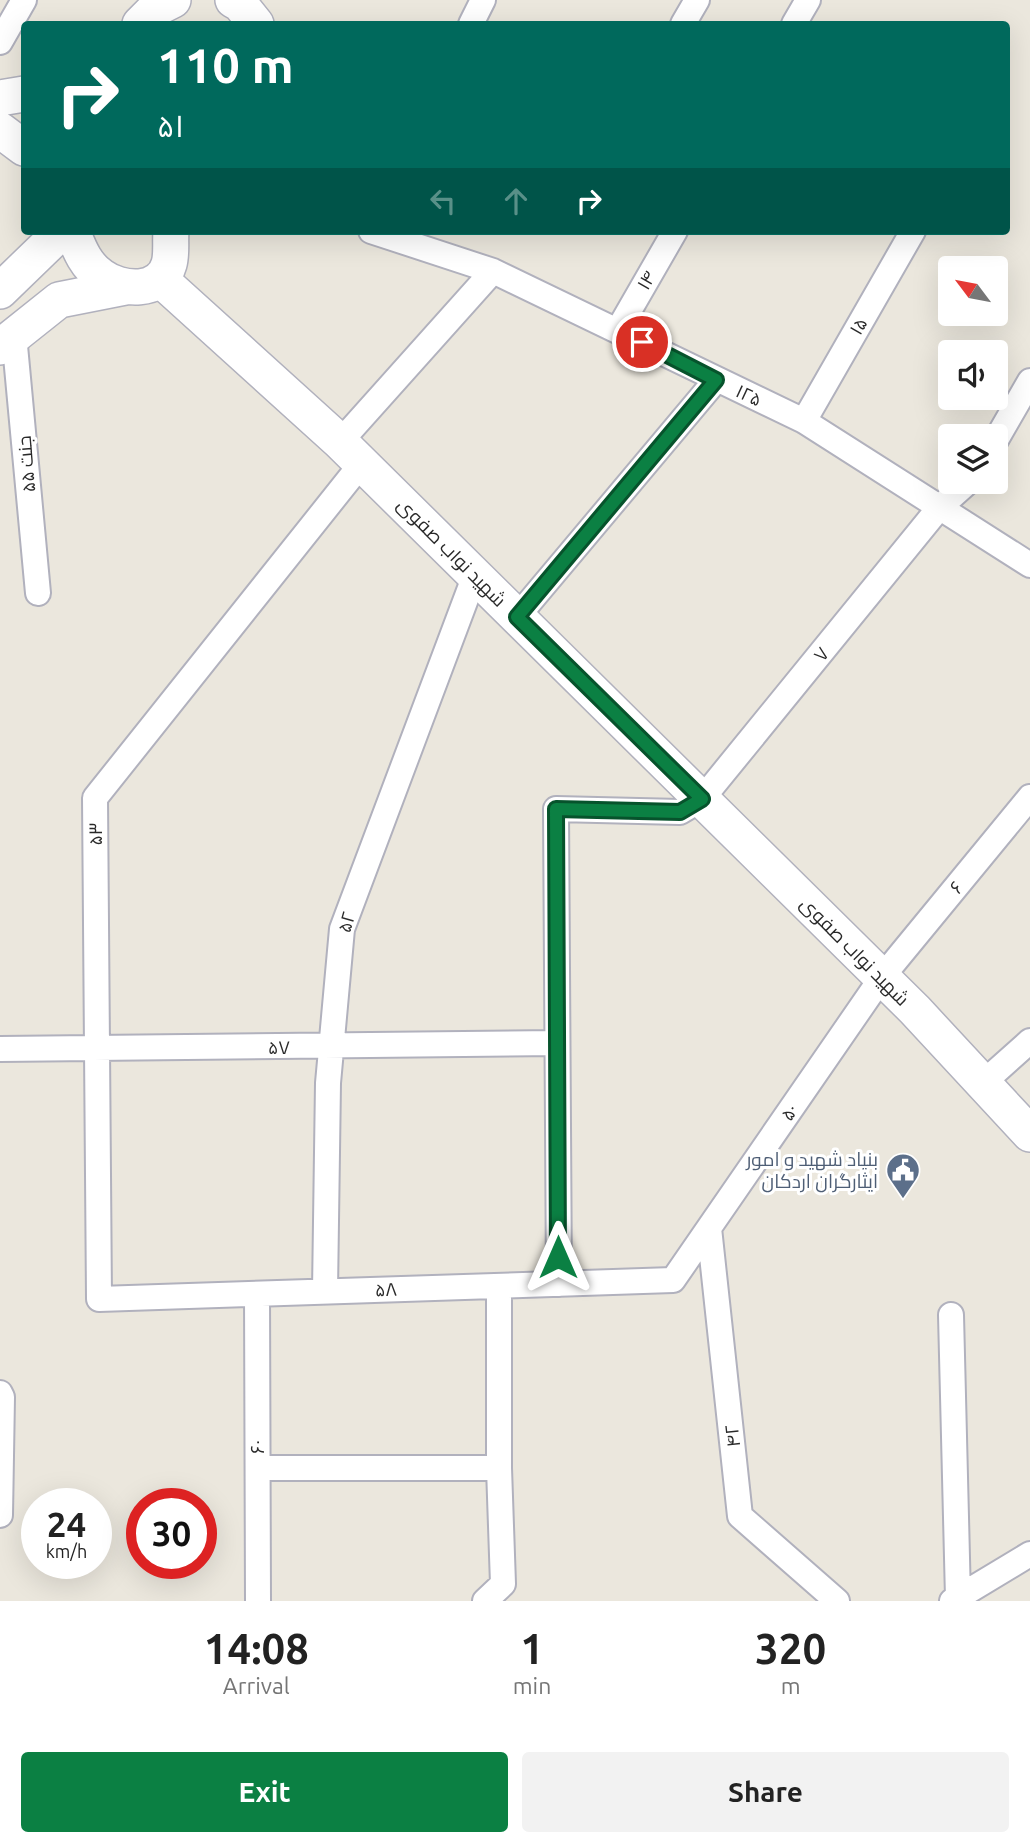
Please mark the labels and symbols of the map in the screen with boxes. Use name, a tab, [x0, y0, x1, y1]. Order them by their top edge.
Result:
north arrow	[938, 256, 1008, 326]
street label: ۱۴	[632, 266, 660, 294]
pin	[612, 312, 672, 372]
street label: ۱۵	[844, 313, 872, 339]
street label: ۱۲۵	[732, 379, 766, 411]
street label: جنت ۵۵	[13, 435, 39, 493]
street label: شهید نواب صفوی	[392, 493, 511, 612]
street label: ۷	[809, 642, 833, 666]
street label: ۵۳	[84, 822, 106, 846]
street label: ۶	[945, 876, 967, 898]
street label: شهید نواب صفوی	[795, 892, 914, 1011]
street label: ۵۲	[333, 909, 359, 935]
street label: ۵۷	[268, 1036, 290, 1058]
street label: ۵۰	[776, 1099, 802, 1125]
place label: بنیاد شهید و امور ایثارگران اردکان	[745, 1148, 878, 1193]
public building icon: بنیاد شهید و امور ایثارگران اردکان	[884, 1151, 922, 1200]
position arrow	[521, 1220, 595, 1294]
street label: ۵۸	[375, 1278, 398, 1300]
street label: ۴۲	[720, 1424, 744, 1448]
street label: ۶۰	[246, 1440, 268, 1454]
speed limit sign: 30	[126, 1488, 217, 1579]

